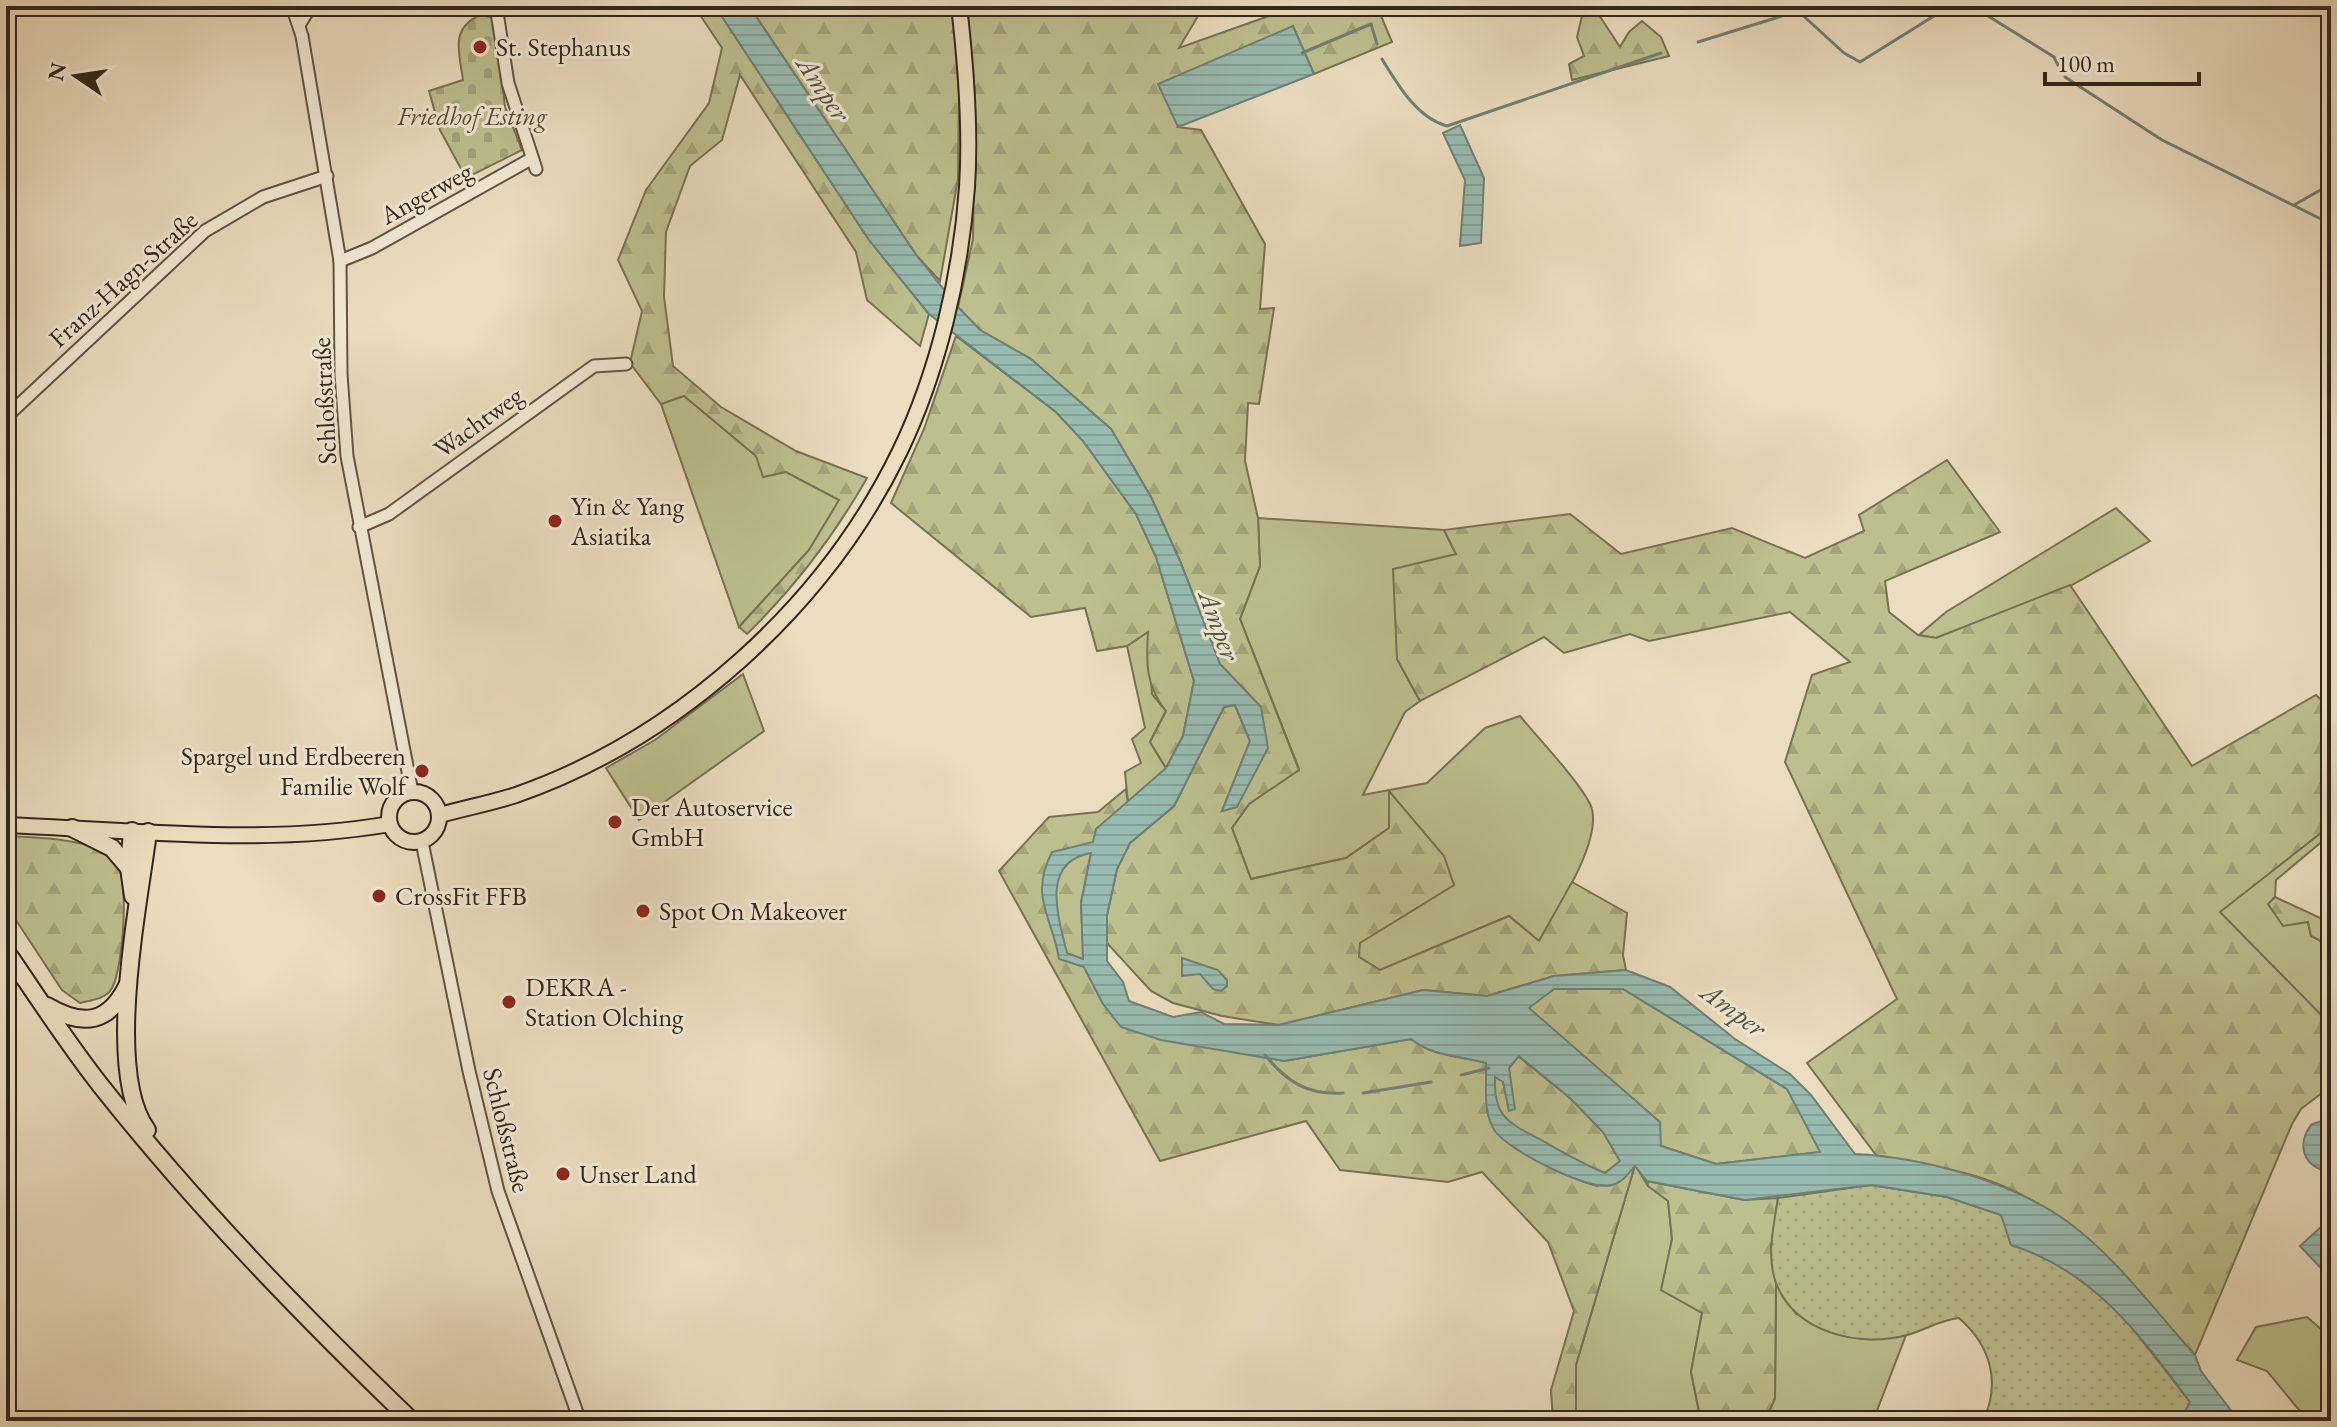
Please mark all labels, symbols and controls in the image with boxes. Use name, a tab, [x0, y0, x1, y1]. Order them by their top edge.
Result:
place label: St. Stephanus	[496, 30, 631, 64]
north arrow	[36, 36, 116, 116]
scale bar	[2045, 36, 2199, 86]
marker: St. Stephanus	[471, 38, 489, 56]
water label: Amper	[788, 46, 860, 129]
text: 100 m	[2057, 48, 2115, 79]
text: N	[41, 59, 73, 84]
park label: Friedhof Esting	[396, 99, 548, 133]
street label: Angerweg	[373, 153, 479, 233]
street label: Franz-Hagn-Straße	[41, 203, 205, 355]
street label: Schloßstraße	[304, 337, 344, 465]
street label: Wachtweg	[427, 378, 530, 466]
place label: Yin & Yang Asiatika	[570, 489, 685, 553]
marker: Yin & Yang Asiatika	[546, 512, 564, 530]
water label: Amper	[1190, 583, 1250, 666]
place label: Spargel und Erdbeeren Familie Wolf	[181, 739, 409, 803]
marker: Spargel und Erdbeeren Familie Wolf	[413, 762, 431, 780]
place label: Der Autoservice GmbH	[631, 790, 793, 854]
marker: Der Autoservice GmbH	[606, 813, 624, 831]
place label: CrossFit FFB	[395, 879, 527, 913]
marker: CrossFit FFB	[370, 887, 388, 905]
place label: Spot On Makeover	[659, 894, 847, 928]
marker: Spot On Makeover	[634, 902, 652, 920]
place label: DEKRA - Station Olching	[525, 970, 684, 1034]
water label: Amper	[1693, 972, 1775, 1046]
marker: DEKRA - Station Olching	[500, 993, 518, 1011]
street label: Schloßstraße	[475, 1064, 539, 1196]
place label: Unser Land	[579, 1157, 698, 1191]
marker: Unser Land	[554, 1165, 572, 1183]

